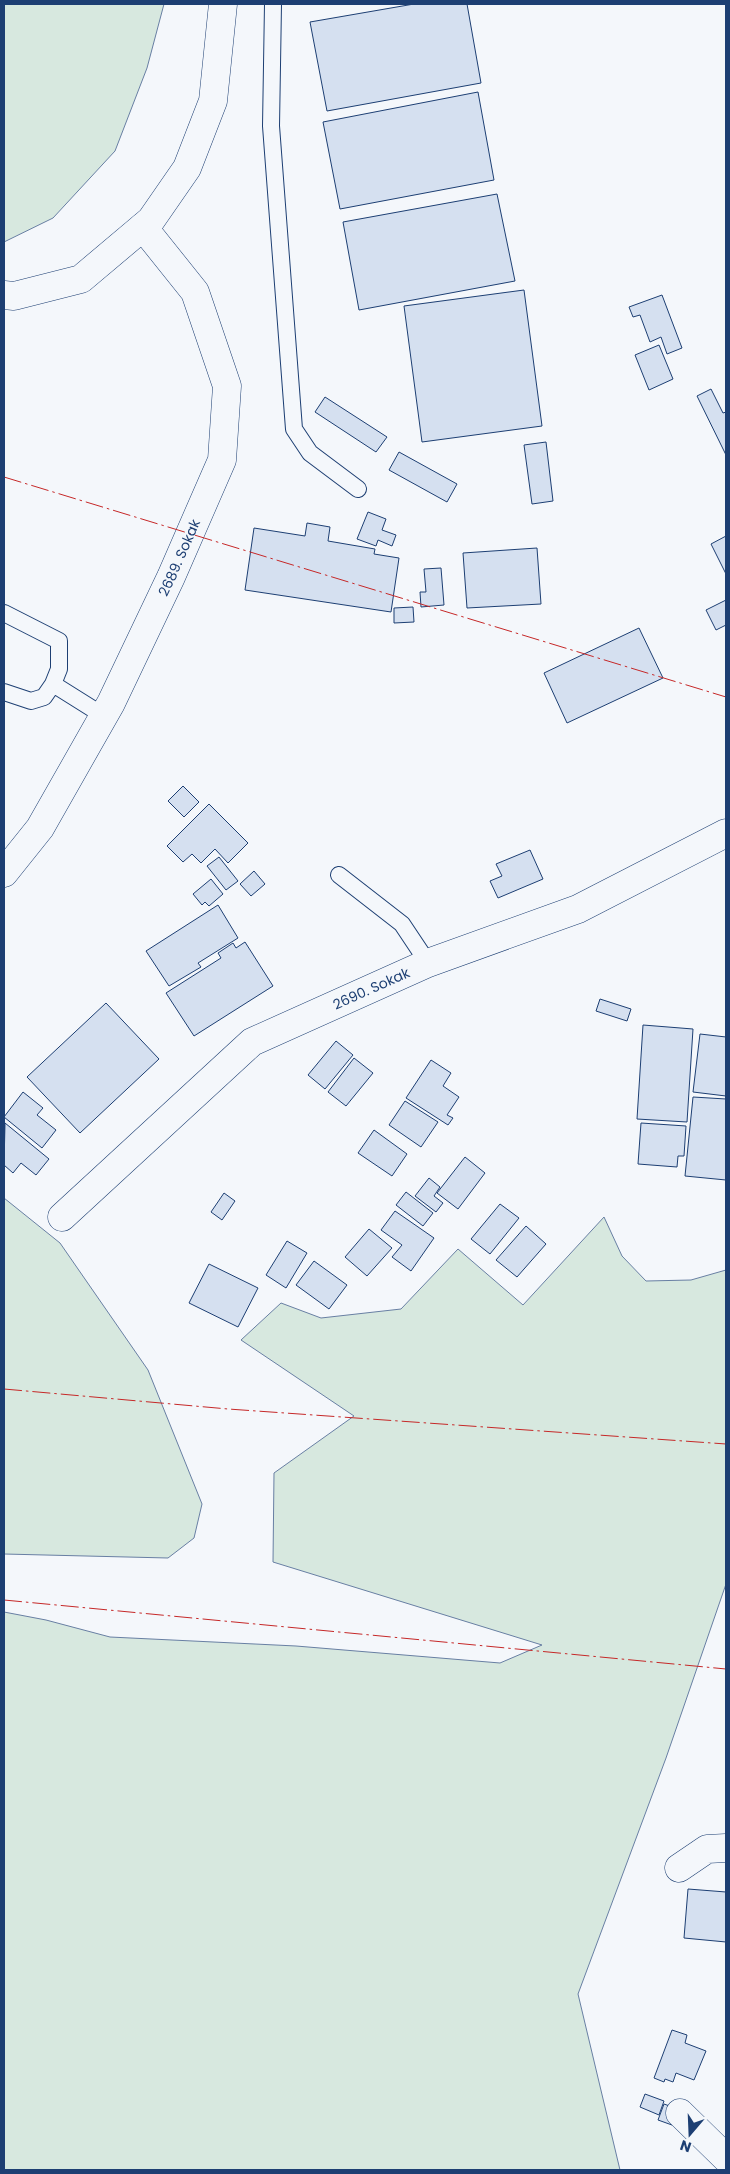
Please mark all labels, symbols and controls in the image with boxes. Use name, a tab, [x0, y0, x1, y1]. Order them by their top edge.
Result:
street label: 2689. Sokak	[153, 515, 205, 599]
street label: 2690. Sokak	[330, 962, 414, 1014]
north arrow	[665, 2109, 715, 2159]
text: N	[678, 2135, 694, 2157]

